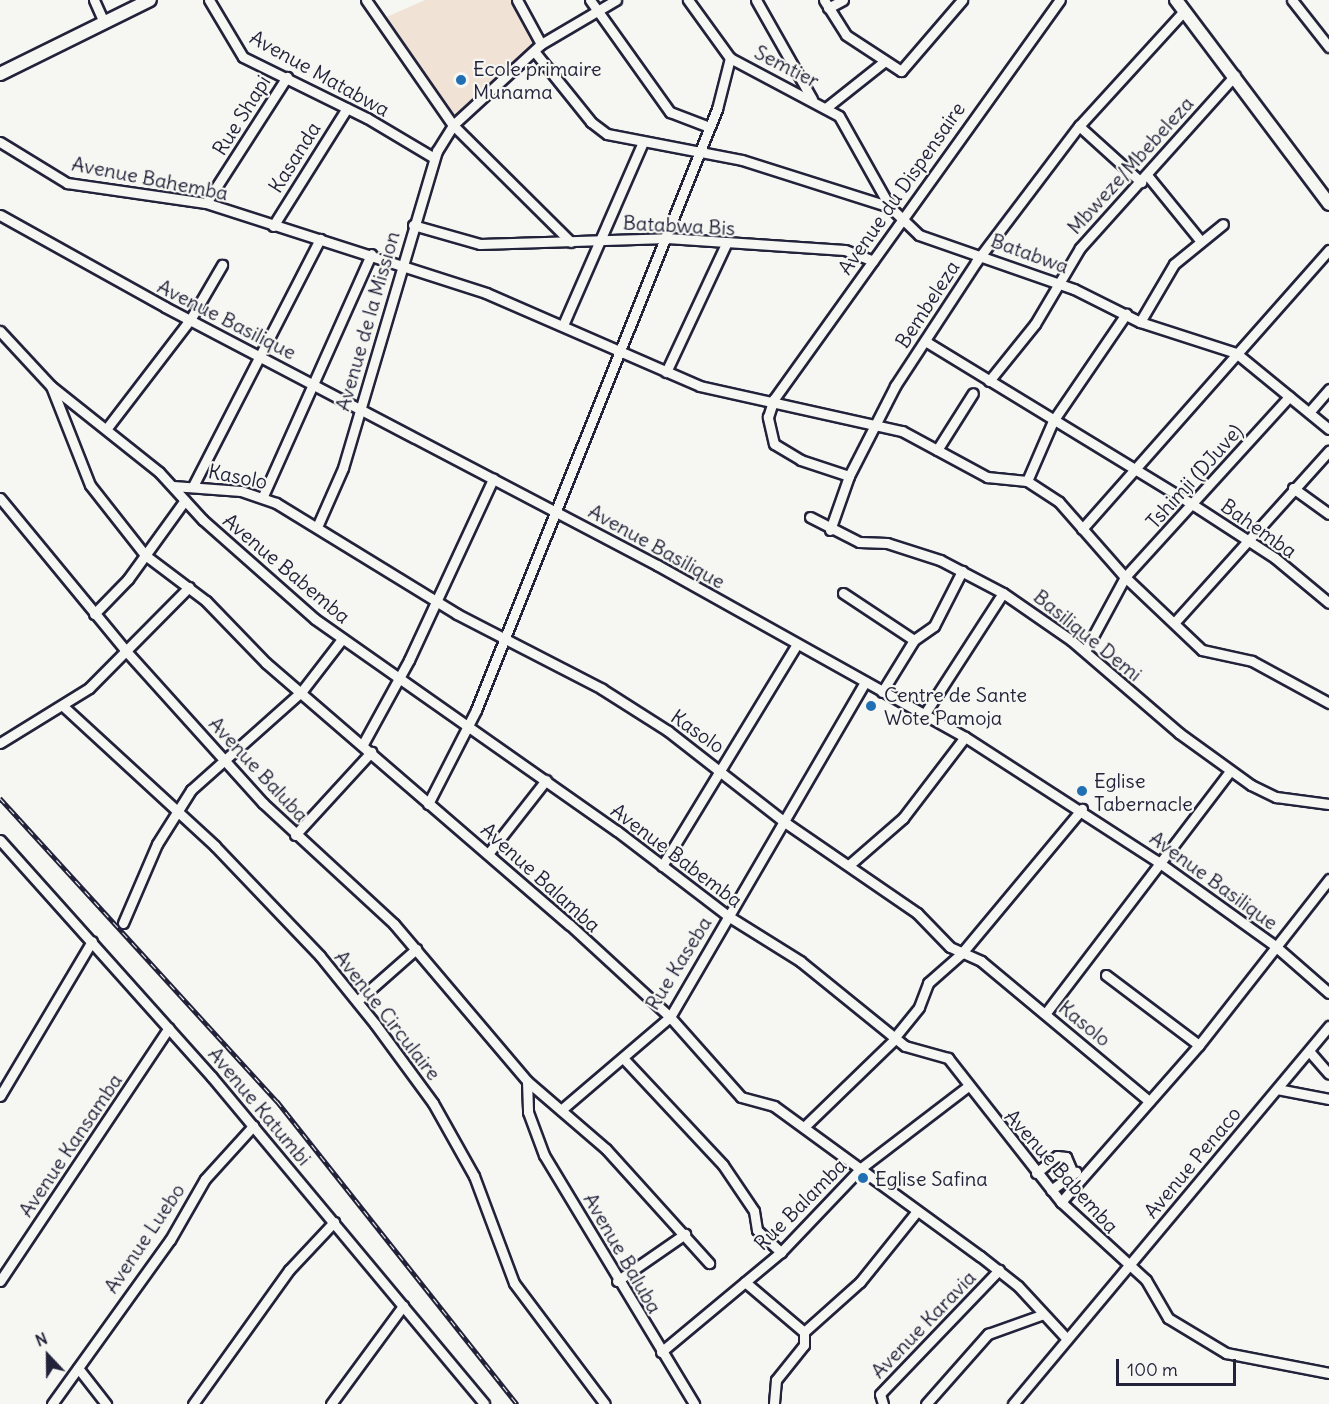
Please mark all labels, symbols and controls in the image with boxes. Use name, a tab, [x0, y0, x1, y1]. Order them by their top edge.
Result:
street label: Avenue Matabwa	[246, 25, 394, 121]
street label: Semtier	[751, 40, 823, 92]
place label: Ecole primaire Munama	[473, 56, 601, 103]
street label: Rue Shapi	[207, 71, 275, 159]
marker: Ecole primaire Munama	[454, 73, 468, 87]
street label: Mbweze/Mbebeleza	[1062, 91, 1198, 239]
street label: Avenue du Dispensaire	[832, 97, 970, 279]
street label: Kasanda	[263, 117, 325, 197]
street label: Avenue Bahemba	[70, 151, 230, 205]
street label: Batabwa Bis	[622, 210, 736, 240]
street label: Avenue de la Mission	[330, 228, 404, 414]
street label: Batabwa	[988, 228, 1072, 278]
street label: Bembeleza	[890, 256, 964, 352]
street label: Avenue Basilique	[154, 274, 300, 364]
street label: Tshimji (DJuve)	[1141, 419, 1247, 533]
street label: Kasolo	[206, 459, 270, 493]
street label: Bahemba	[1217, 493, 1301, 563]
street label: Avenue Basilique	[585, 499, 729, 593]
street label: Avenue Babemba	[219, 508, 355, 628]
street label: Basilique Demi	[1029, 584, 1147, 686]
place label: Centre de Sante Wote Pamoja	[884, 682, 1027, 729]
marker: Centre de Sante Wote Pamoja	[862, 697, 880, 715]
street label: Kasolo	[667, 704, 729, 758]
street label: Avenue Baluba	[204, 711, 314, 827]
place label: Eglise Tabernacle	[1094, 768, 1193, 815]
marker: Eglise Tabernacle	[1075, 784, 1089, 798]
street label: Avenue Babemba	[607, 798, 747, 912]
street label: Avenue Balamba	[476, 817, 606, 937]
street label: Avenue Basilique	[1145, 826, 1283, 934]
street label: Rue Kaseba	[640, 912, 716, 1014]
street label: Avenue Circulaire	[330, 945, 446, 1085]
street label: Kasolo	[1054, 995, 1116, 1051]
street label: Avenue Katumbi	[204, 1042, 316, 1170]
street label: Avenue Kansamba	[13, 1069, 127, 1221]
street label: Avenue Penaco	[1138, 1101, 1246, 1223]
street label: Avenue Babemba	[1000, 1104, 1124, 1238]
street label: Rue Balamba	[749, 1153, 851, 1255]
place label: Eglise Safina	[875, 1166, 988, 1190]
marker: Eglise Safina	[856, 1171, 870, 1185]
street label: Avenue Luebo	[99, 1179, 189, 1297]
street label: Avenue Baluba	[579, 1189, 667, 1317]
street label: Avenue Karavia	[866, 1265, 980, 1383]
north arrow	[18, 1326, 78, 1386]
text: N	[32, 1328, 50, 1351]
scale bar	[1119, 1347, 1239, 1385]
text: 100 m	[1127, 1358, 1178, 1381]

